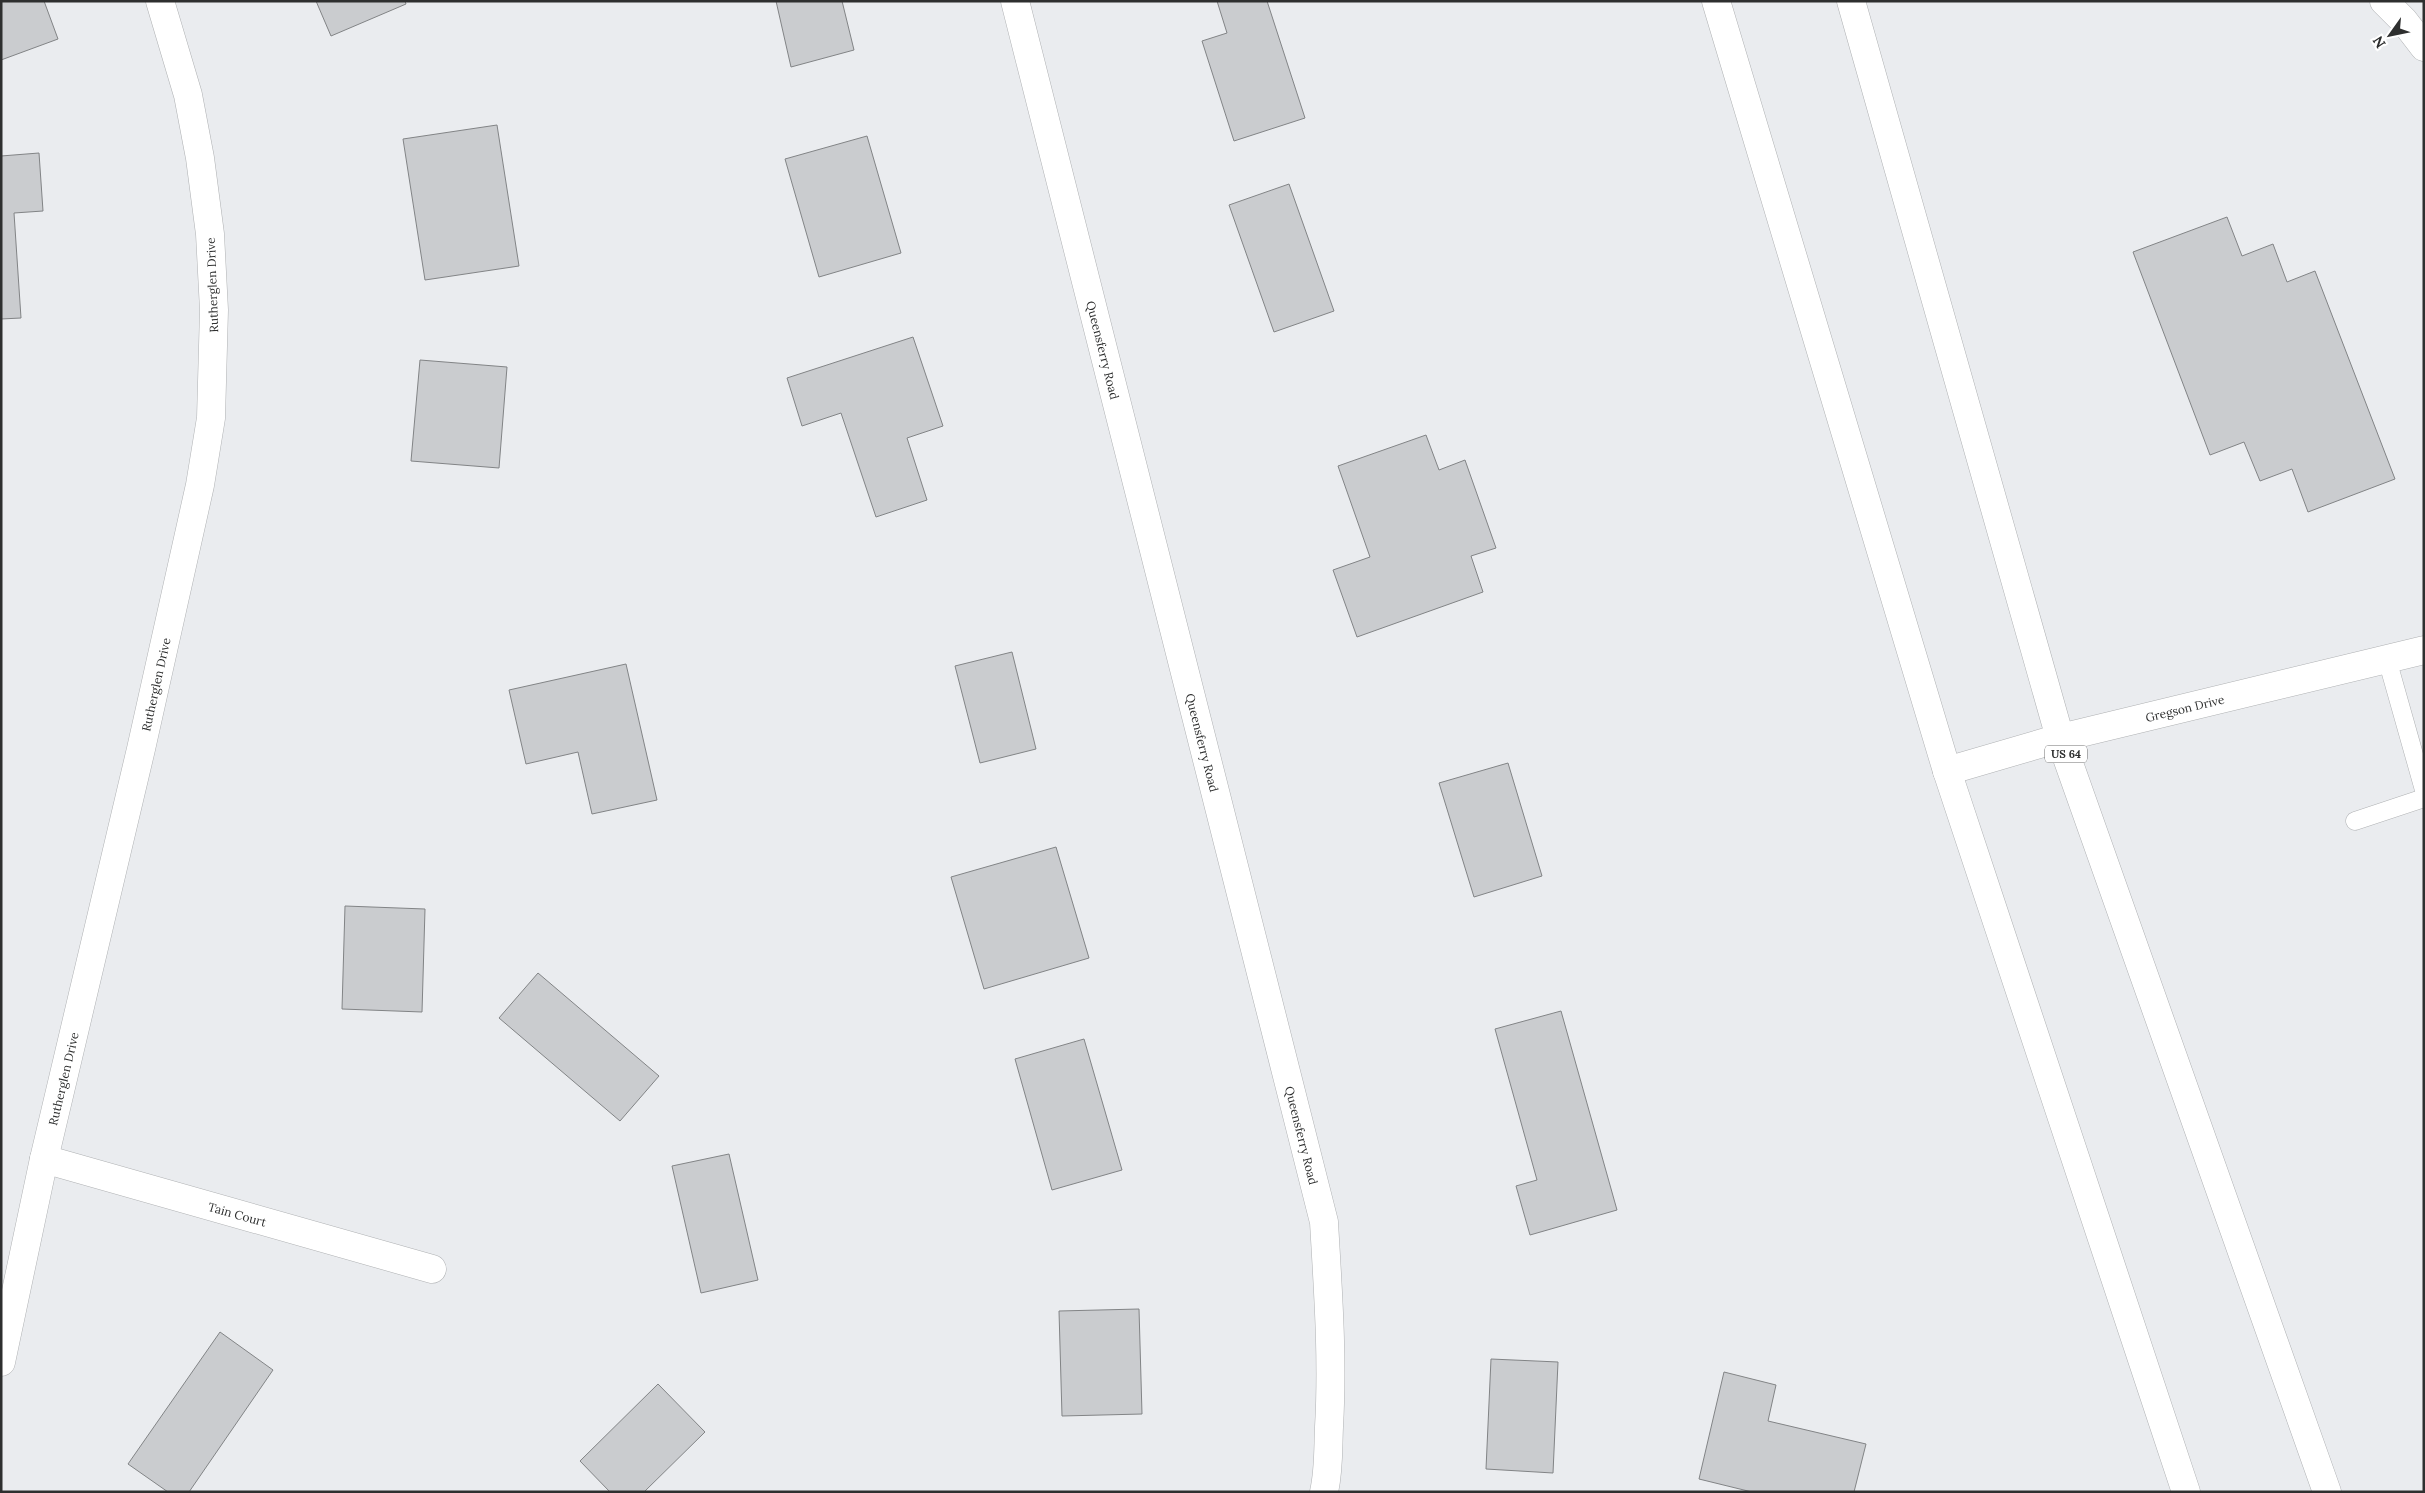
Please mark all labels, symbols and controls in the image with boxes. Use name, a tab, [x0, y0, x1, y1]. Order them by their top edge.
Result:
north arrow	[2365, 10, 2415, 60]
text: N	[2369, 32, 2390, 52]
street label: Rutherglen Drive	[203, 237, 221, 333]
street label: Queensferry Road	[1084, 299, 1123, 401]
street label: Rutherglen Drive	[138, 636, 173, 733]
street label: Gregson Drive	[2144, 691, 2226, 725]
street label: Queensferry Road	[1183, 692, 1222, 793]
road number: US 64	[2045, 746, 2087, 762]
street label: Rutherglen Drive	[45, 1030, 81, 1127]
street label: Queensferry Road	[1282, 1084, 1322, 1186]
street label: Tain Court	[206, 1198, 269, 1229]

